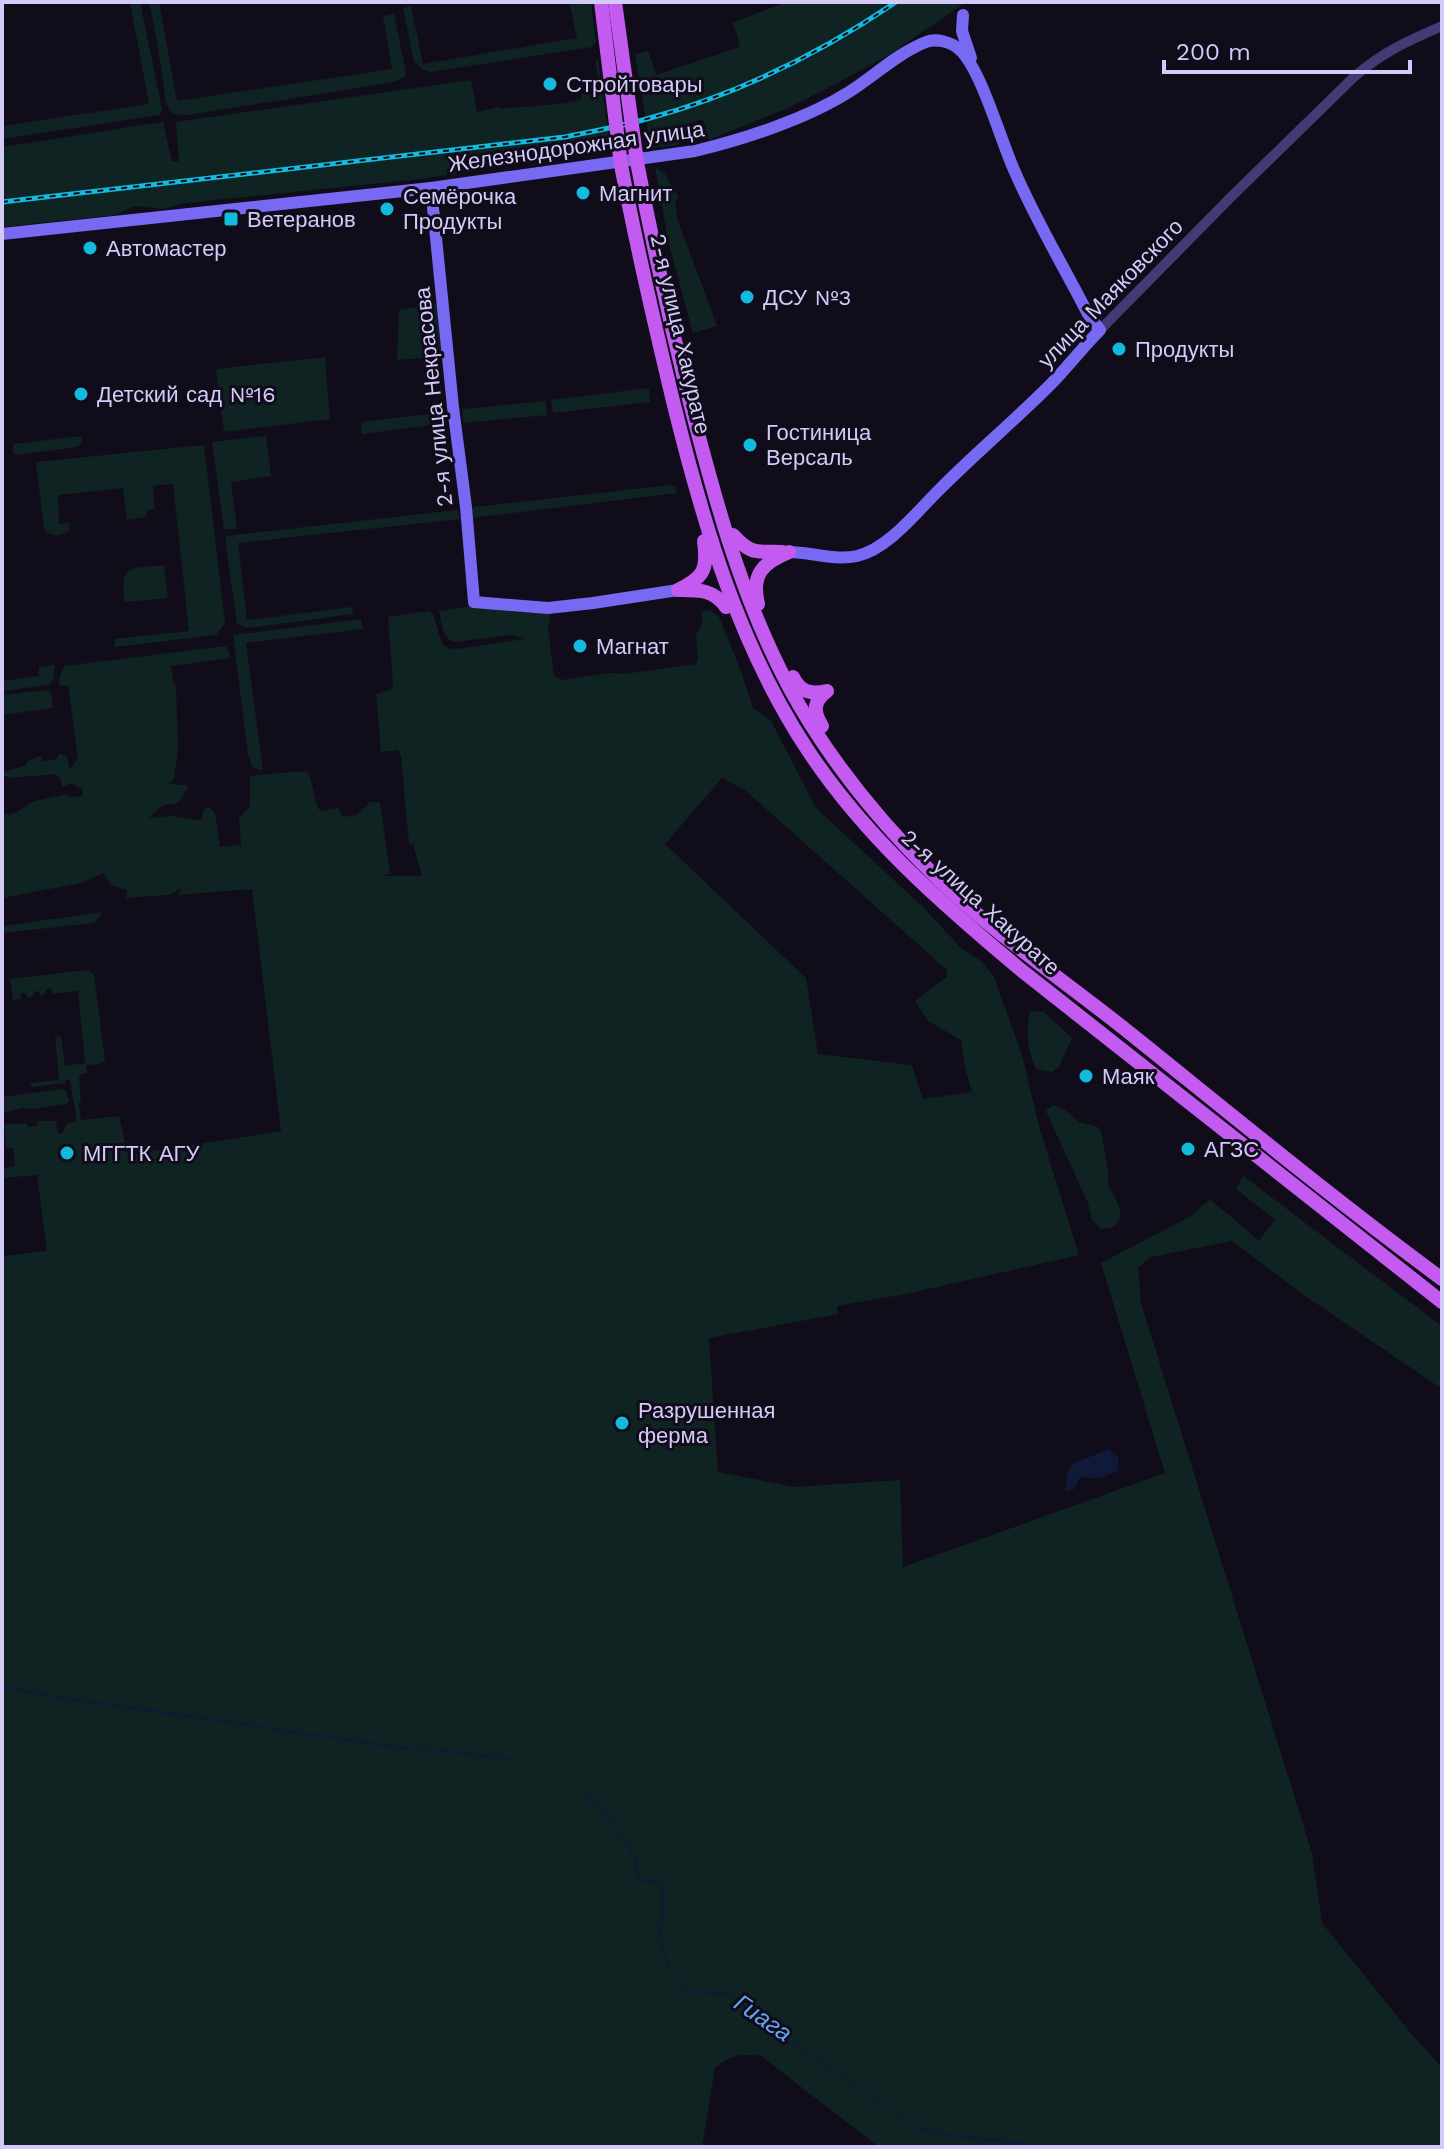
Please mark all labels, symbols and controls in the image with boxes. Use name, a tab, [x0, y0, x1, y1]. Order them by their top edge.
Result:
scale bar	[1164, 24, 1410, 74]
text: 200 m	[1176, 38, 1251, 66]
place label: Стройтовары	[566, 72, 703, 97]
marker: Стройтовары	[541, 75, 559, 93]
street label: Железнодорожная улица	[446, 116, 707, 177]
place label: Магнит	[599, 181, 672, 206]
place label: Семёрочка Продукты	[403, 184, 517, 234]
marker: Магнит	[574, 184, 592, 202]
marker: Семёрочка Продукты	[378, 200, 396, 218]
place label: Ветеранов	[247, 207, 356, 232]
marker: Ветеранов	[222, 210, 240, 228]
street label: улица Маяковского	[1033, 214, 1188, 373]
street label: 2-я улица Хакурате	[645, 232, 716, 437]
place label: Автомастер	[106, 236, 227, 261]
marker: Автомастер	[81, 239, 99, 257]
street label: 2-я улица Некрасова	[409, 285, 457, 508]
place label: ДСУ №3	[763, 285, 851, 310]
marker: ДСУ №3	[738, 288, 756, 306]
place label: Продукты	[1135, 337, 1234, 362]
marker: Продукты	[1110, 340, 1128, 358]
place label: Детский сад №16	[97, 382, 276, 407]
marker: Детский сад №16	[72, 385, 90, 403]
place label: Гостиница Версаль	[766, 420, 872, 470]
marker: Гостиница Версаль	[741, 436, 759, 454]
place label: Магнат	[596, 634, 669, 659]
marker: Магнат	[571, 637, 589, 655]
street label: 2-я улица Хакурате	[896, 825, 1065, 980]
place label: Маяк	[1102, 1064, 1155, 1089]
marker: Маяк	[1077, 1067, 1095, 1085]
place label: АГЗС	[1204, 1137, 1259, 1162]
marker: АГЗС	[1179, 1140, 1197, 1158]
place label: МГГТК АГУ	[83, 1141, 200, 1166]
marker: МГГТК АГУ	[58, 1144, 76, 1162]
place label: Разрушенная ферма	[638, 1398, 775, 1448]
marker: Разрушенная ферма	[613, 1414, 631, 1432]
water label: Гиага	[729, 1989, 797, 2047]

